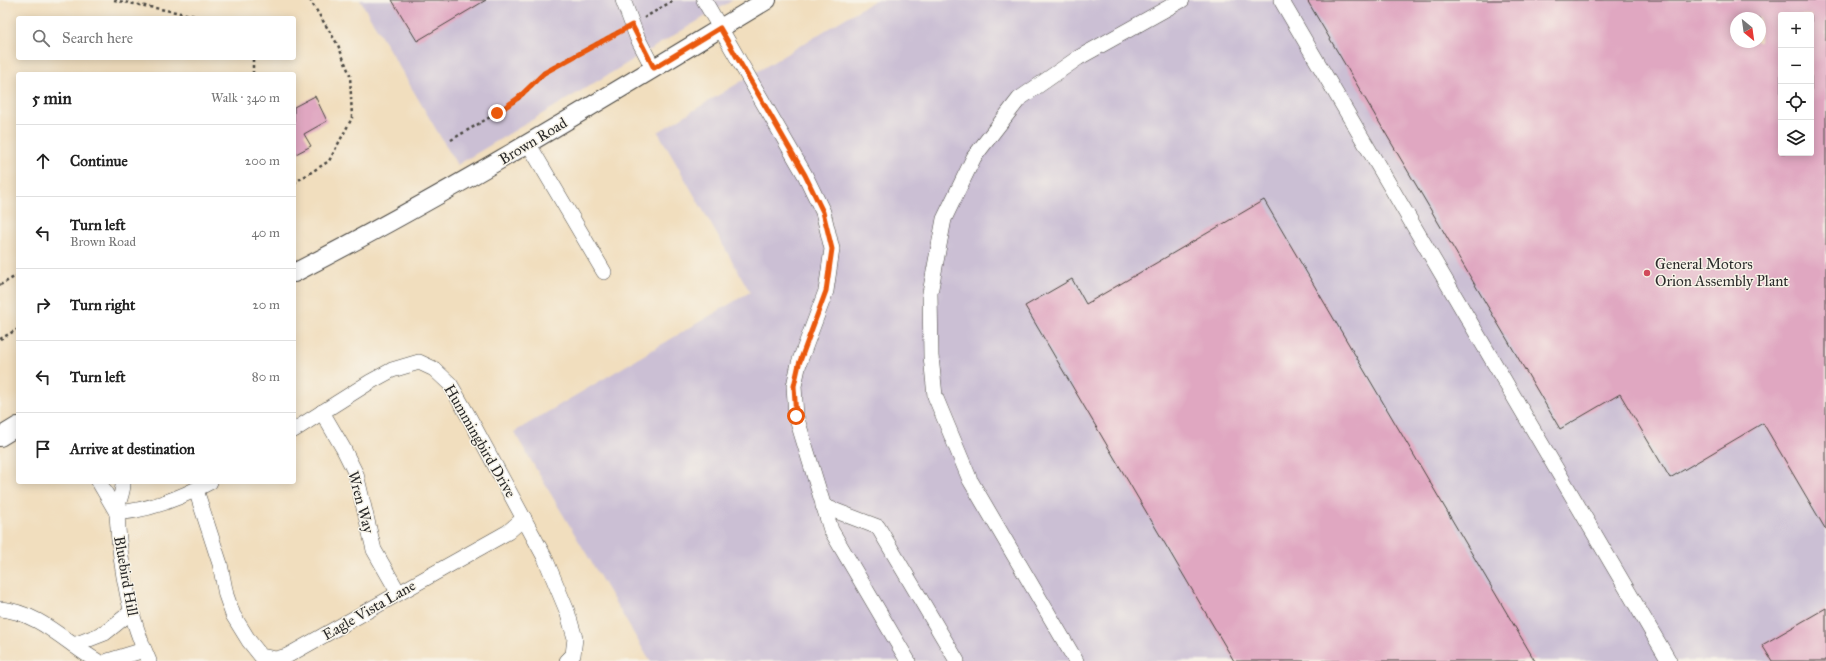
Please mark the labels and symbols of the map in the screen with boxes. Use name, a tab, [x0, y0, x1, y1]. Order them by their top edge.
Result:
north arrow	[1730, 12, 1766, 48]
route end	[488, 104, 506, 122]
street label: Brown Road	[496, 113, 571, 168]
place label: General Motors Orion Assembly Plant	[1655, 255, 1789, 290]
marker: General Motors Orion Assembly Plant	[1642, 268, 1652, 278]
street label: Hummingbird Drive	[440, 381, 520, 501]
route start	[787, 407, 805, 425]
street label: Wren Way	[344, 469, 378, 536]
street label: Bluebird Hill	[110, 535, 142, 618]
street label: Eagle Vista Lane	[319, 576, 419, 644]

